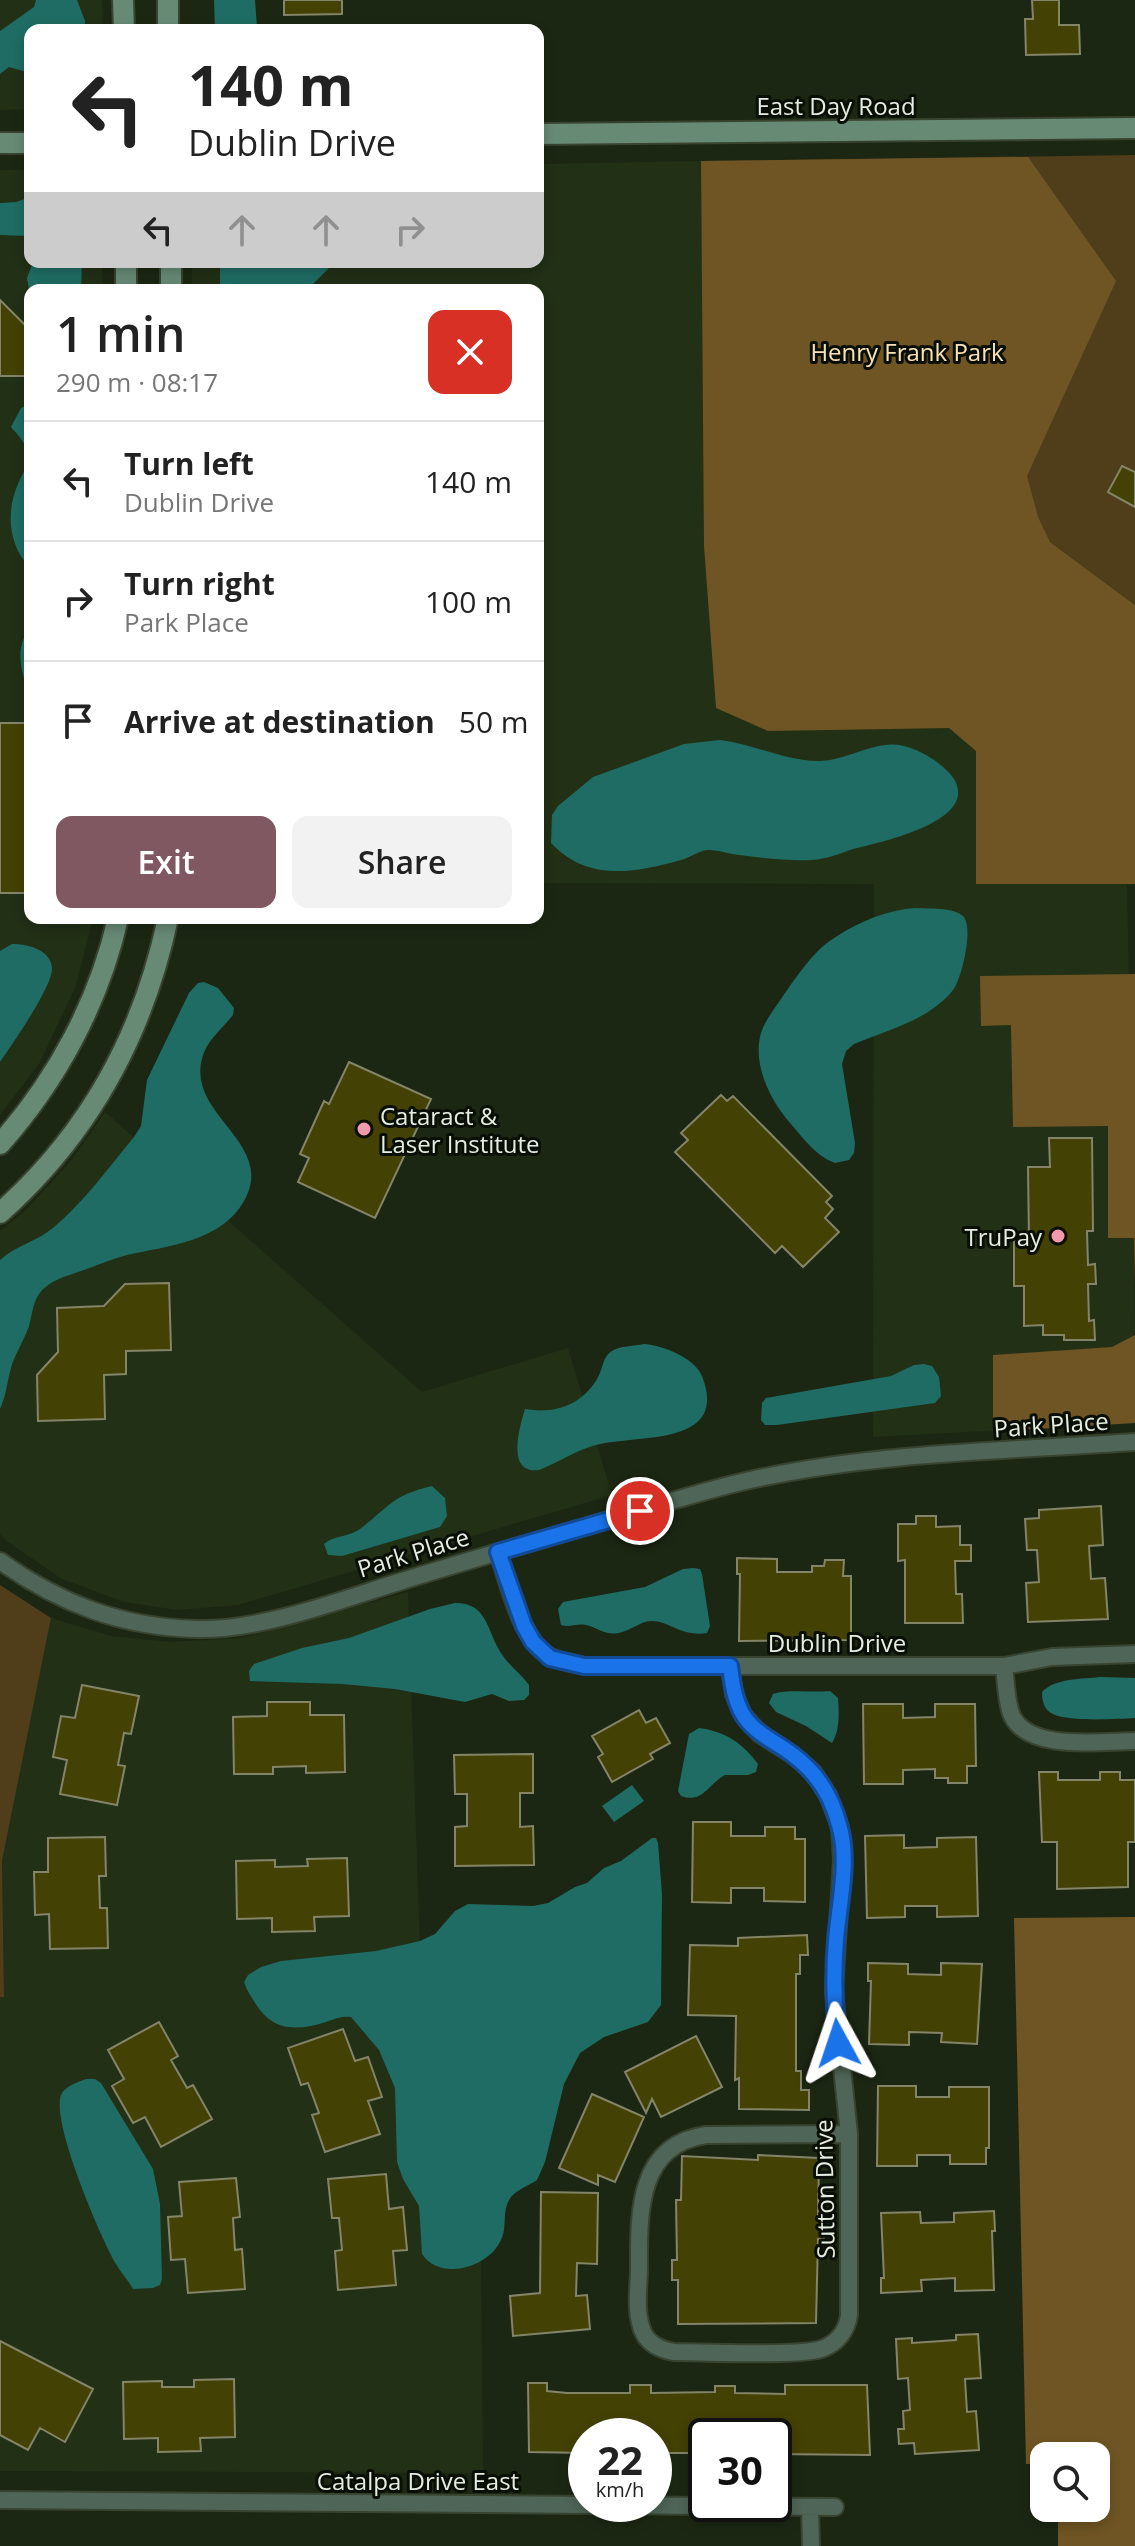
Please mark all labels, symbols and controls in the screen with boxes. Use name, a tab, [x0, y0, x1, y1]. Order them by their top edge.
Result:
text: 140 m	[188, 46, 354, 122]
icon: left	[56, 56, 160, 160]
street label: East Day Road	[756, 89, 916, 122]
text: Dublin Drive	[188, 118, 396, 167]
icon: left	[136, 208, 180, 252]
icon: ahead	[220, 208, 264, 252]
icon: ahead	[304, 208, 348, 252]
icon: right	[388, 208, 432, 252]
text: 1 min	[56, 301, 186, 366]
button: close	[428, 310, 512, 394]
park label: Henry Frank Park	[810, 335, 1004, 368]
text: 290 m · 08:17	[56, 364, 218, 400]
text: Turn left	[124, 443, 254, 484]
icon: left	[56, 459, 100, 503]
text: 140 m	[425, 461, 512, 502]
text: Dublin Drive	[124, 484, 274, 520]
text: Turn right	[124, 563, 275, 604]
icon: right	[56, 579, 100, 623]
text: 100 m	[425, 581, 512, 622]
text: Park Place	[124, 604, 249, 640]
icon: arrive	[56, 699, 100, 743]
text: Arrive at destination	[124, 701, 435, 742]
text: 50 m	[459, 701, 529, 742]
button: Exit	[56, 816, 276, 908]
button: Share	[292, 816, 512, 908]
place label: Cataract & Laser Institute	[380, 1099, 540, 1160]
marker: Cataract & Laser Institute	[355, 1120, 373, 1138]
place label: TruPay	[964, 1220, 1043, 1253]
marker: TruPay	[1049, 1227, 1067, 1245]
street label: Park Place	[992, 1404, 1110, 1444]
pin	[606, 1477, 674, 1545]
icon: arrive	[618, 1489, 662, 1533]
street label: Park Place	[353, 1519, 473, 1585]
street label: Dublin Drive	[768, 1626, 906, 1659]
position arrow	[796, 2001, 880, 2085]
street label: Sutton Drive	[806, 2119, 842, 2259]
speed limit sign: 30	[688, 2418, 792, 2522]
text: 22	[597, 2432, 643, 2487]
map controls	[1030, 2442, 1110, 2522]
button: search	[1030, 2442, 1110, 2522]
street label: Catalpa Drive East	[317, 2464, 519, 2497]
text: km/h	[596, 2476, 644, 2503]

